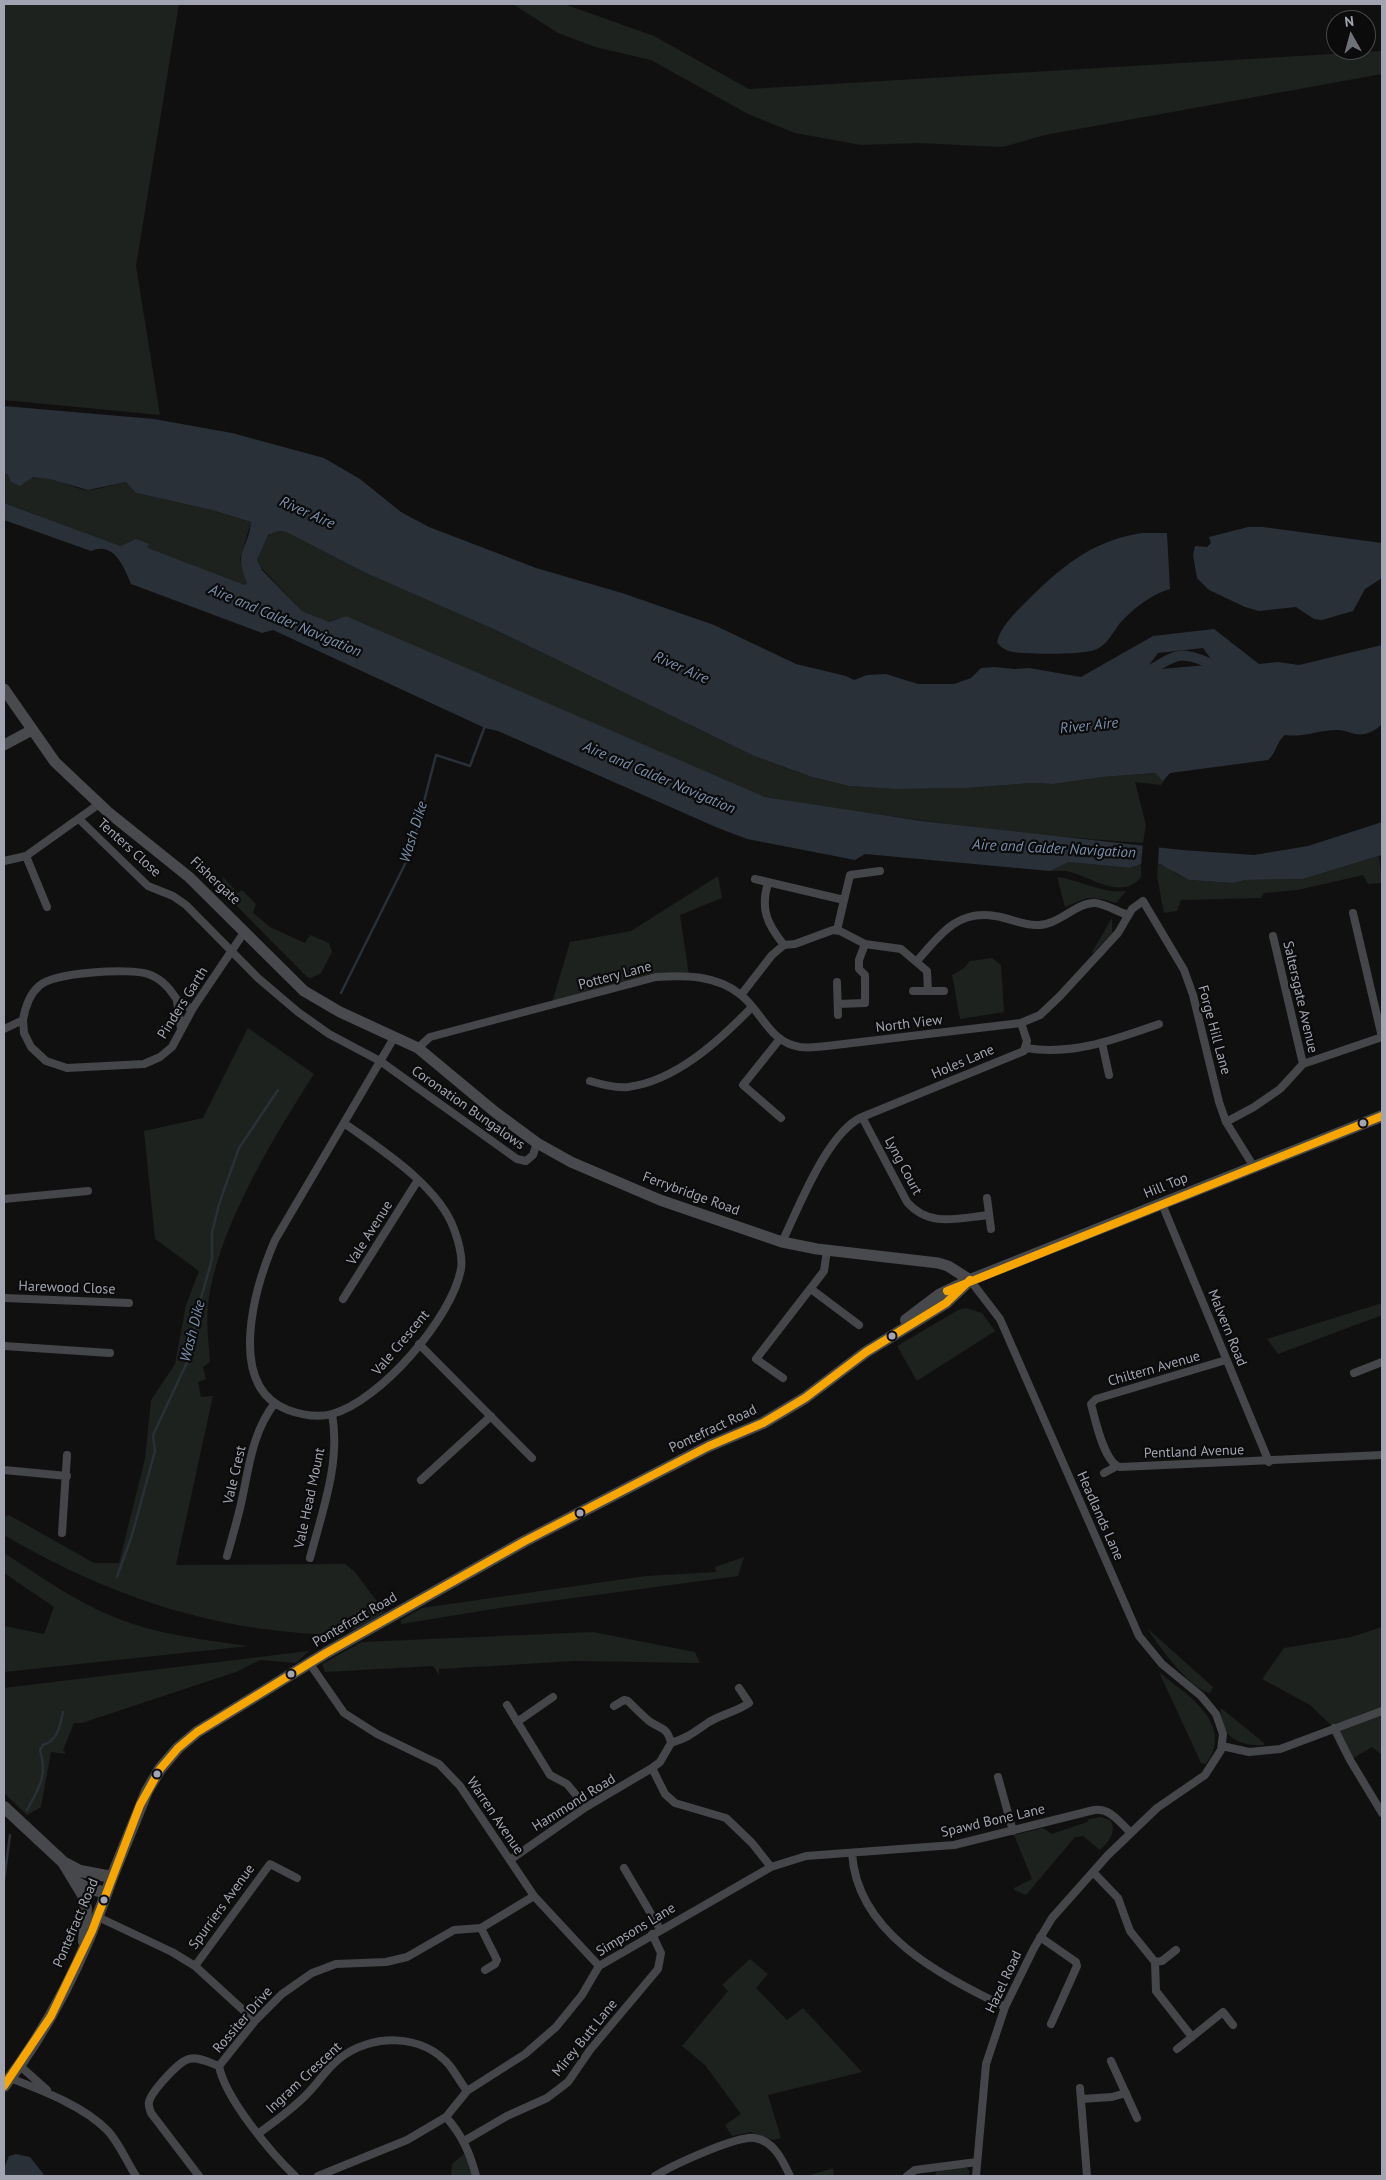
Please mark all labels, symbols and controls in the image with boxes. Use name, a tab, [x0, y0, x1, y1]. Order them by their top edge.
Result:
north arrow	[1326, 10, 1376, 60]
text: N	[1344, 12, 1355, 31]
water label: River Aire	[277, 493, 337, 533]
water label: Aire and Calder Navigation	[206, 581, 364, 661]
water label: River Aire	[651, 648, 711, 688]
water label: River Aire	[1059, 714, 1119, 738]
water label: Aire and Calder Navigation	[580, 738, 738, 818]
water label: Wash Dike	[396, 799, 432, 865]
street label: Tenters Close	[94, 815, 164, 881]
water label: Aire and Calder Navigation	[972, 836, 1136, 862]
street label: Fishergate	[186, 854, 244, 908]
street label: Saltersgate Avenue	[1279, 939, 1321, 1055]
street label: Pottery Lane	[577, 958, 653, 994]
street label: Pinders Garth	[154, 964, 212, 1042]
street label: Forge Hill Lane	[1194, 984, 1234, 1076]
street label: North View	[875, 1012, 943, 1036]
street label: Holes Lane	[929, 1041, 997, 1083]
street label: Coronation Bungalows	[408, 1062, 528, 1154]
unlabelled marker	[1358, 1118, 1368, 1128]
street label: Lyng Court	[881, 1134, 925, 1198]
street label: Ferrybridge Road	[640, 1169, 742, 1219]
street label: Hill Top	[1141, 1170, 1191, 1202]
street label: Vale Avenue	[344, 1198, 396, 1268]
street label: Harewood Close	[18, 1278, 116, 1298]
street label: Malvern Road	[1204, 1287, 1250, 1369]
water label: Wash Dike	[177, 1298, 209, 1364]
street label: Vale Crescent	[369, 1307, 433, 1379]
unlabelled marker	[887, 1331, 897, 1341]
street label: Chiltern Avenue	[1106, 1348, 1202, 1390]
street label: Pontefract Road	[666, 1401, 760, 1457]
street label: Pentland Avenue	[1143, 1442, 1245, 1462]
street label: Vale Crest	[220, 1444, 250, 1506]
street label: Vale Head Mount	[291, 1446, 329, 1550]
street label: Headlands Lane	[1073, 1469, 1127, 1563]
unlabelled marker	[575, 1508, 585, 1518]
street label: Pontefract Road	[310, 1589, 400, 1651]
unlabelled marker	[286, 1669, 296, 1679]
unlabelled marker	[152, 1769, 162, 1779]
street label: Hammond Road	[529, 1771, 619, 1835]
street label: Warren Avenue	[463, 1774, 527, 1858]
street label: Spawd Bone Lane	[939, 1801, 1047, 1841]
street label: Spurriers Avenue	[186, 1861, 258, 1953]
street label: Pontefract Road	[50, 1876, 102, 1970]
unlabelled marker	[99, 1895, 109, 1905]
street label: Simpsons Lane	[593, 1900, 679, 1960]
street label: Hazel Road	[982, 1948, 1026, 2016]
street label: Rossiter Drive	[210, 1983, 276, 2057]
street label: Mirey Butt Lane	[549, 1996, 621, 2080]
street label: Ingram Crescent	[263, 2039, 345, 2117]

